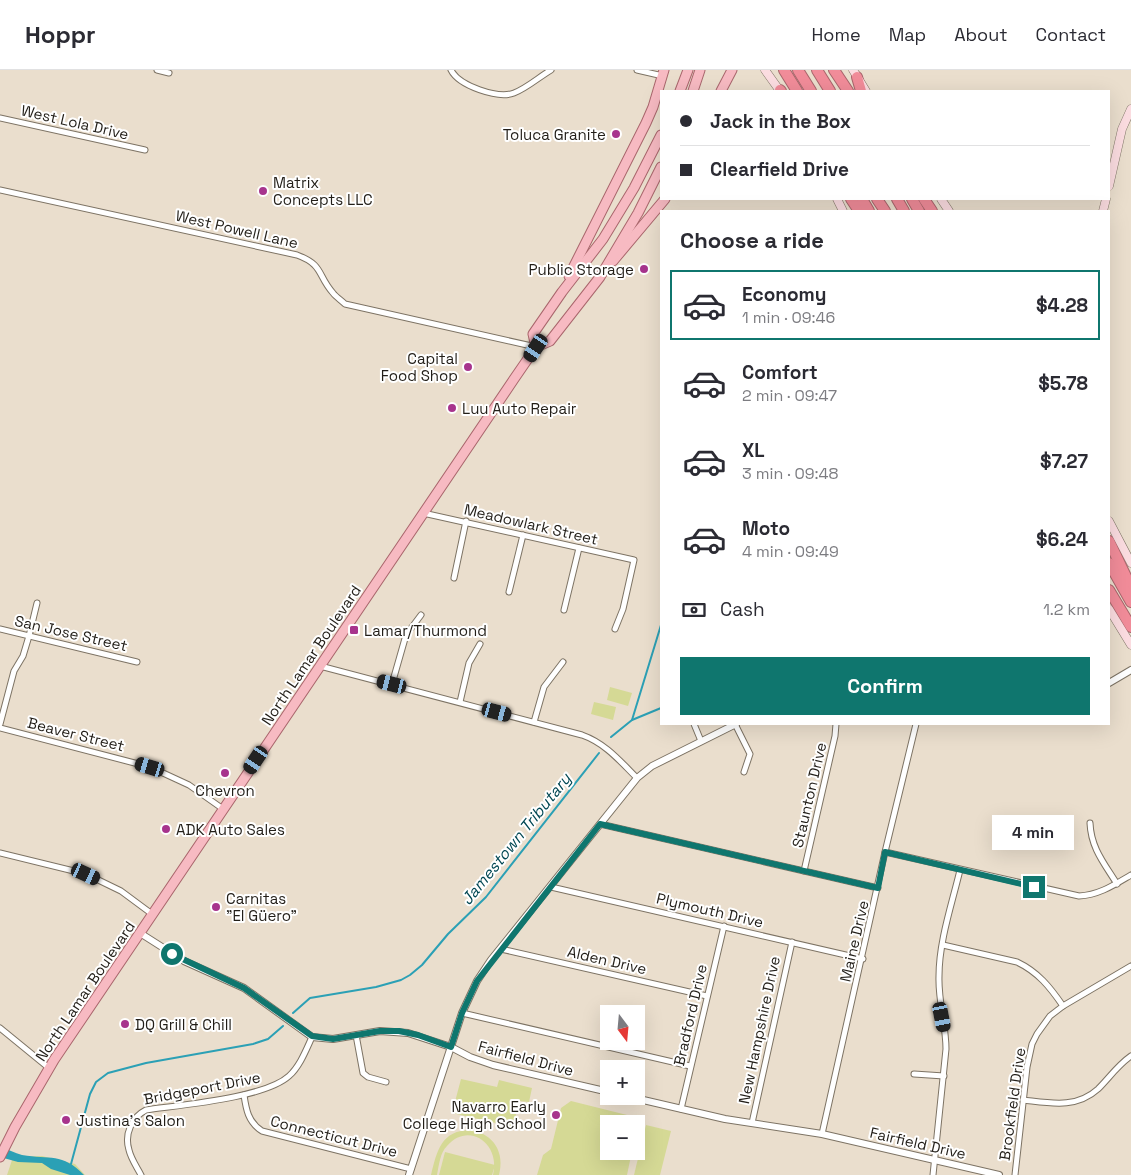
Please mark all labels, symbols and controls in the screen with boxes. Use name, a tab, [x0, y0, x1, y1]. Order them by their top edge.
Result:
text: Hoppr	[25, 19, 96, 50]
text: Home	[812, 23, 861, 46]
text: Map	[889, 23, 926, 46]
text: About	[954, 23, 1008, 46]
text: Contact	[1036, 23, 1106, 46]
street label: West Lola Drive	[19, 100, 131, 144]
text: Jack in the Box	[710, 109, 851, 134]
place label: Toluca Granite	[503, 125, 606, 144]
marker: Toluca Granite	[610, 128, 622, 140]
text: Clearfield Drive	[710, 157, 849, 182]
place label: Matrix Concepts LLC	[273, 173, 373, 209]
marker: Matrix Concepts LLC	[257, 185, 269, 197]
street label: West Powell Lane	[174, 206, 300, 252]
text: Choose a ride	[680, 226, 824, 254]
place label: Public Storage	[529, 260, 634, 279]
marker: Public Storage	[638, 263, 650, 275]
text: Economy	[742, 282, 826, 307]
icon: car	[682, 283, 727, 328]
text: $4.28	[1036, 293, 1088, 318]
text: 1 min · 09:46	[742, 307, 835, 328]
car	[521, 331, 550, 365]
place label: Capital Food Shop	[381, 349, 458, 385]
text: Comfort	[742, 360, 818, 385]
marker: Capital Food Shop	[462, 361, 474, 373]
icon: car	[682, 361, 727, 406]
text: $5.78	[1038, 371, 1088, 396]
text: 2 min · 09:47	[742, 385, 837, 406]
place label: Luu Auto Repair	[462, 399, 577, 418]
marker: Luu Auto Repair	[446, 402, 458, 414]
text: XL	[742, 438, 765, 463]
icon: car	[682, 439, 727, 484]
text: $7.27	[1040, 449, 1088, 474]
text: 3 min · 09:48	[742, 463, 839, 484]
street label: Meadowlark Street	[462, 499, 600, 549]
text: Moto	[742, 516, 790, 541]
icon: car	[682, 517, 727, 562]
text: $6.24	[1036, 527, 1088, 552]
text: 4 min · 09:49	[742, 541, 839, 562]
street label: North Lamar Boulevard	[257, 581, 365, 729]
icon: cash	[680, 596, 708, 624]
text: Cash	[720, 597, 765, 622]
text: 1.2 km	[1043, 599, 1090, 620]
street label: San Jose Street	[13, 611, 129, 655]
place label: Lamar/Thurmond	[364, 621, 487, 640]
marker: Lamar/Thurmond	[348, 624, 360, 636]
button: Confirm	[680, 657, 1090, 715]
car	[375, 673, 408, 695]
car	[480, 701, 513, 723]
street label: Beaver Street	[26, 713, 126, 755]
street label: Staunton Drive	[788, 740, 830, 850]
car	[241, 743, 270, 777]
car	[133, 755, 166, 779]
marker: Chevron	[219, 767, 231, 779]
water label: Jamestown Tributary	[456, 768, 576, 909]
place label: Chevron	[195, 781, 255, 800]
callout: 4 min	[993, 814, 1075, 850]
place label: ADK Auto Sales	[176, 820, 285, 839]
text: 4 min	[1012, 822, 1054, 843]
marker: ADK Auto Sales	[160, 823, 172, 835]
car	[69, 861, 102, 887]
route end	[1023, 876, 1045, 898]
street label: Plymouth Drive	[655, 888, 765, 932]
place label: Carnitas "El Güero"	[226, 889, 297, 925]
street label: Maine Drive	[835, 898, 873, 984]
marker: Carnitas "El Güero"	[210, 901, 222, 913]
street label: North Lamar Boulevard	[31, 917, 139, 1065]
street label: Alden Drive	[566, 942, 649, 978]
route start	[161, 943, 183, 965]
street label: New Hampshire Drive	[734, 954, 784, 1106]
street label: Bradford Drive	[669, 962, 711, 1068]
car	[931, 1001, 952, 1033]
north arrow	[600, 1005, 645, 1050]
map controls	[600, 1005, 645, 1160]
place label: DQ Grill & Chill	[135, 1015, 232, 1034]
marker: DQ Grill & Chill	[119, 1018, 131, 1030]
street label: Fairfield Drive	[476, 1036, 576, 1080]
street label: Brookfield Drive	[995, 1046, 1029, 1162]
button: +	[600, 1060, 645, 1105]
street label: Bridgeport Drive	[142, 1067, 262, 1109]
place label: Navarro Early College High School	[403, 1097, 546, 1133]
marker: Navarro Early College High School	[550, 1109, 562, 1121]
place label: Justina's Salon	[76, 1111, 185, 1130]
street label: Connecticut Drive	[269, 1111, 400, 1161]
marker: Justina's Salon	[60, 1114, 72, 1126]
button: −	[600, 1115, 645, 1160]
street label: Fairfield Drive	[868, 1123, 968, 1163]

